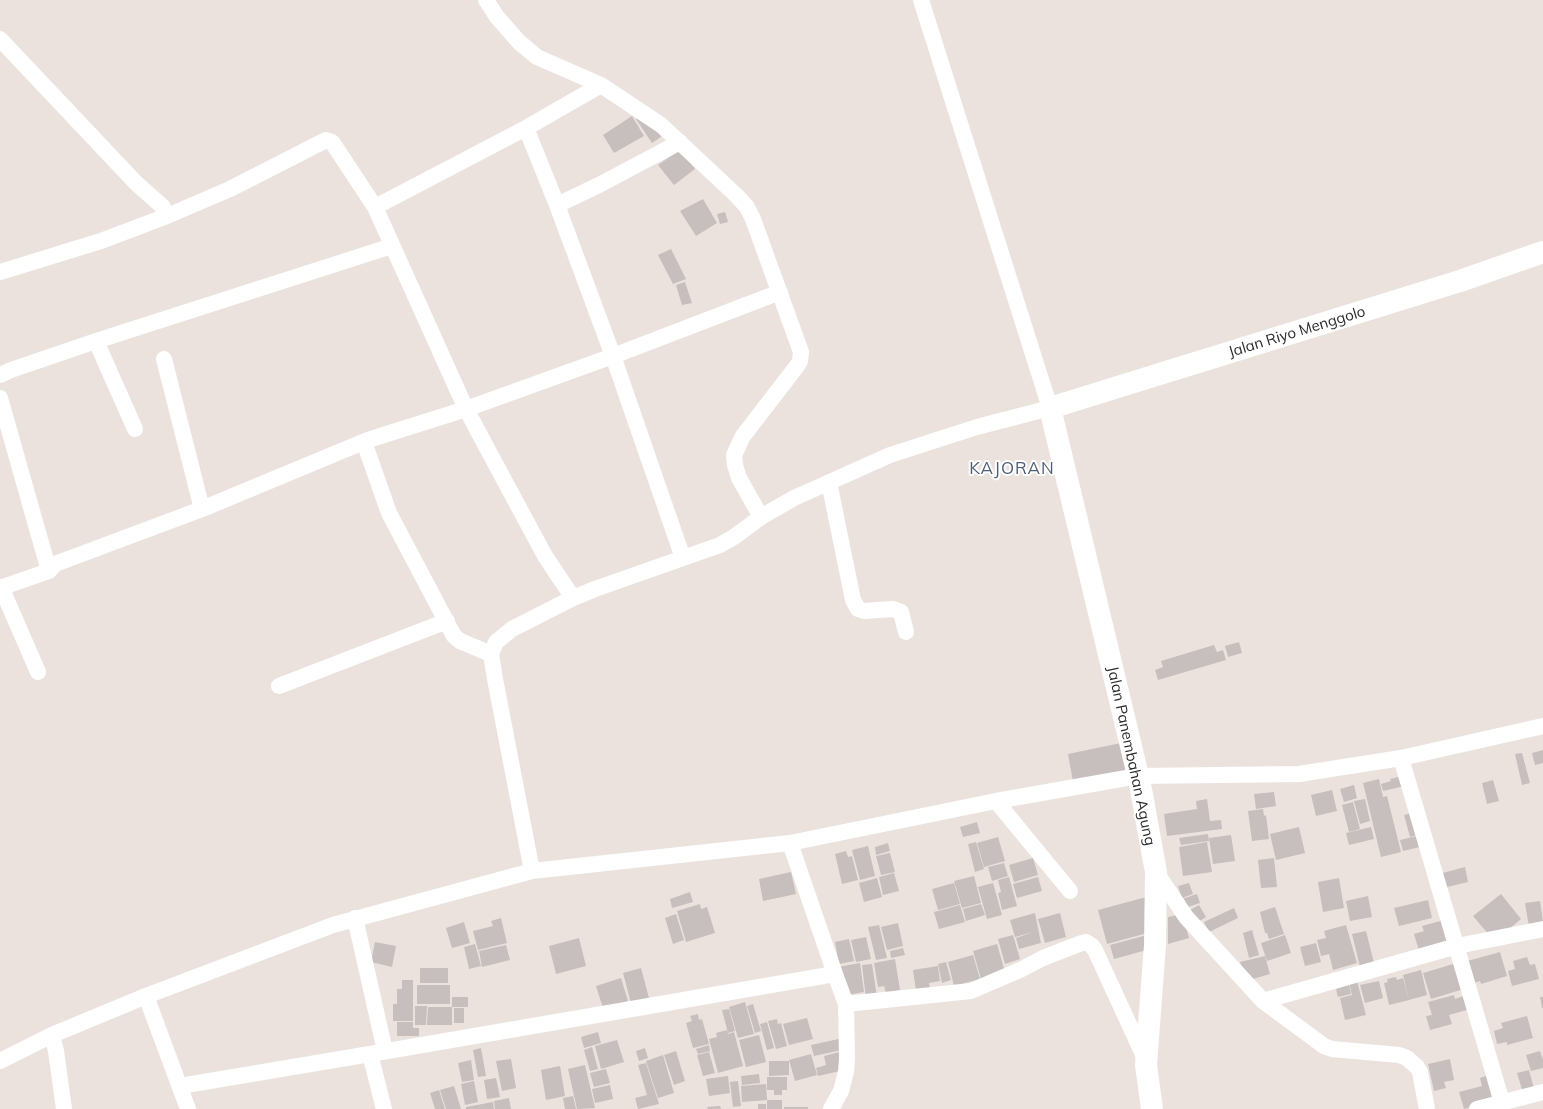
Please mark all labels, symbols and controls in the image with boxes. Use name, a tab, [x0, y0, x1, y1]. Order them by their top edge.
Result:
street label: Jalan Riyo Menggolo	[1226, 303, 1368, 361]
district label: KAJORAN	[969, 459, 1055, 479]
street label: Jalan Panembahan Agung	[1103, 665, 1159, 847]

